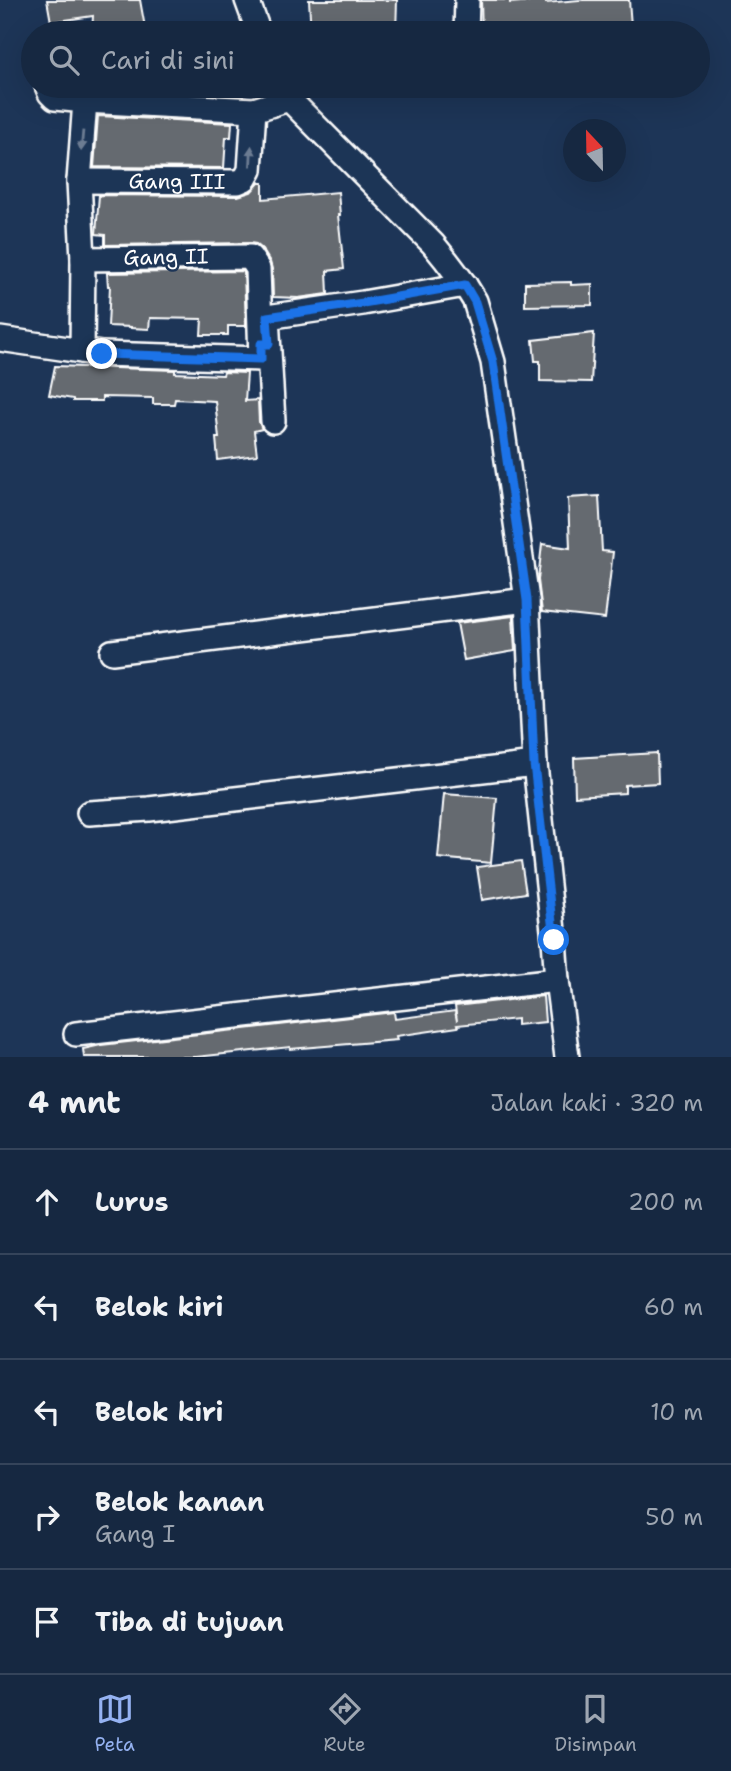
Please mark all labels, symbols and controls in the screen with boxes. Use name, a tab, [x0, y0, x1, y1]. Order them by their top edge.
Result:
search box	[21, 21, 710, 98]
icon: search	[45, 41, 83, 79]
text: Cari di sini	[101, 42, 235, 77]
north arrow	[563, 119, 626, 182]
one-way arrow	[76, 130, 87, 152]
one-way arrow	[246, 145, 257, 167]
street label: Gang III	[128, 167, 226, 196]
street label: Gang II	[123, 242, 209, 272]
route end	[86, 338, 117, 369]
route start	[538, 924, 569, 955]
text: 4 mnt	[28, 1082, 121, 1123]
text: Jalan kaki · 320 m	[490, 1088, 703, 1118]
icon: ahead	[28, 1183, 66, 1221]
text: Lurus	[95, 1184, 168, 1219]
text: 200 m	[628, 1187, 703, 1217]
icon: left	[28, 1288, 66, 1326]
text: Belok kiri	[95, 1289, 224, 1324]
text: 60 m	[644, 1292, 703, 1322]
icon: left	[28, 1393, 66, 1431]
text: Belok kiri	[95, 1394, 224, 1429]
text: 10 m	[650, 1397, 703, 1427]
text: Belok kanan	[95, 1484, 264, 1519]
icon: right	[28, 1498, 66, 1536]
text: 50 m	[645, 1502, 703, 1532]
text: Gang I	[95, 1519, 175, 1549]
icon: arrive	[28, 1603, 66, 1641]
text: Tiba di tujuan	[95, 1604, 284, 1639]
tab: Peta	[94, 1690, 135, 1757]
tab: Rute	[324, 1690, 366, 1757]
tab: Disimpan	[554, 1690, 637, 1757]

